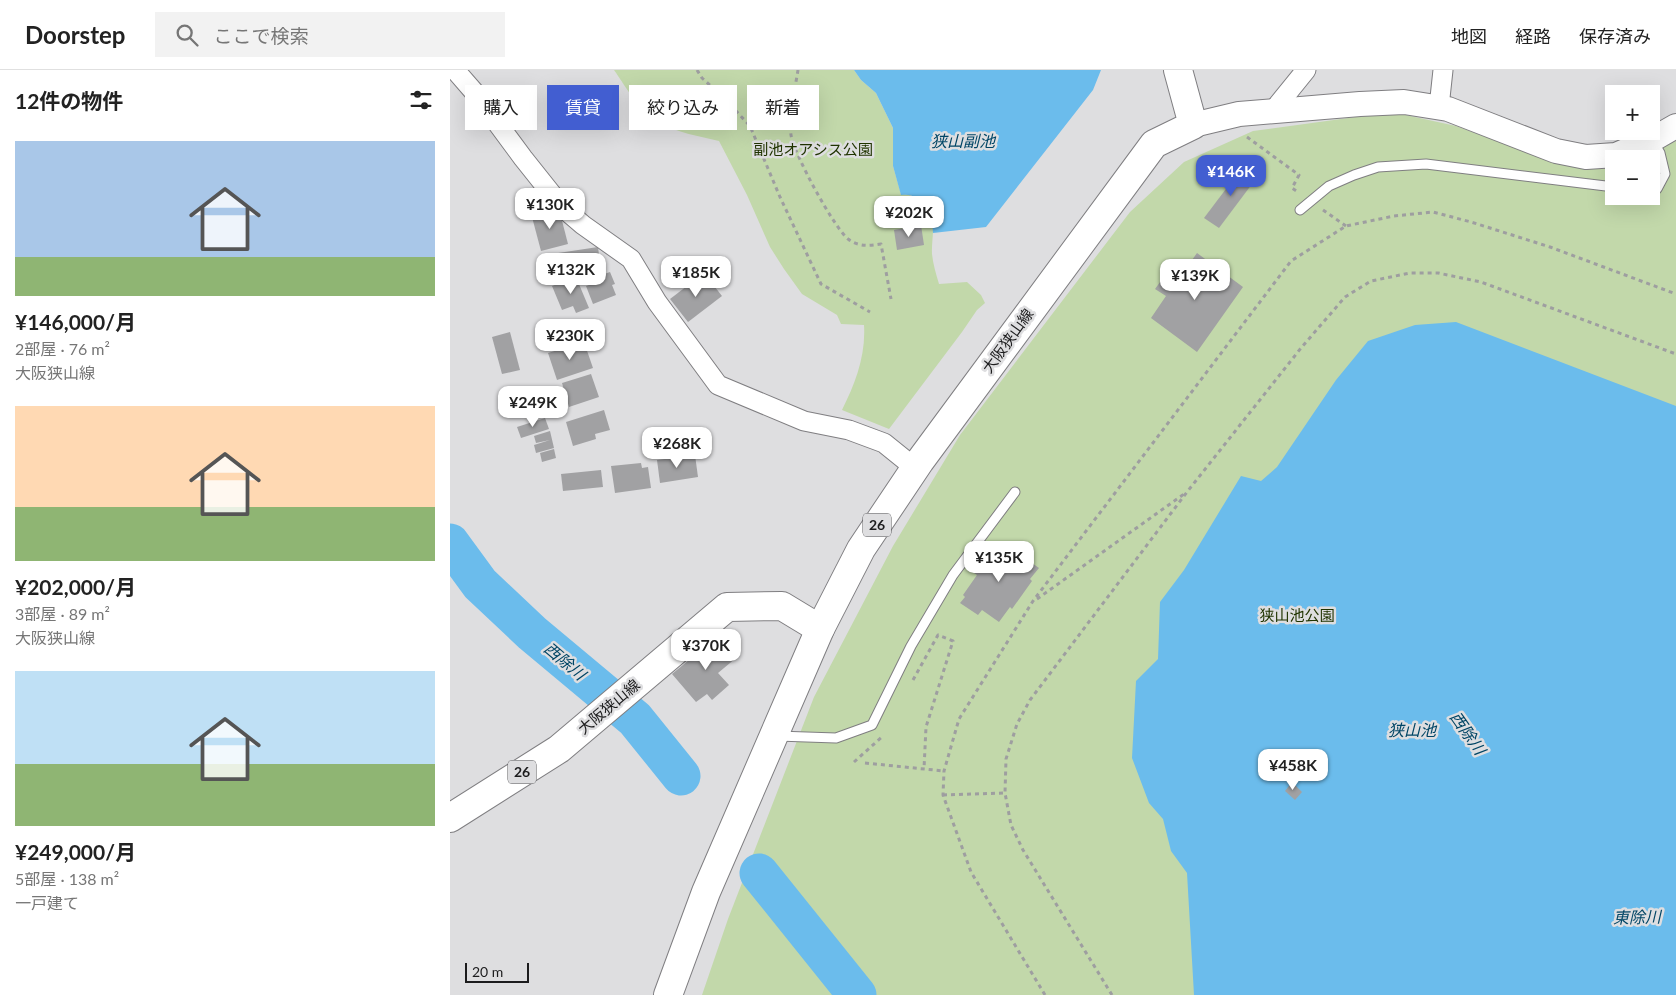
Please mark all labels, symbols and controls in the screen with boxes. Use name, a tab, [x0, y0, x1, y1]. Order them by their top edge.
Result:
search box	[155, 12, 505, 57]
text: Doorstep	[25, 20, 125, 49]
icon: search	[173, 21, 201, 49]
text: ここで検索	[213, 24, 308, 47]
text: 地図	[1451, 25, 1487, 47]
text: 経路	[1515, 25, 1551, 47]
text: 保存済み	[1579, 25, 1651, 47]
chip: 購入	[465, 85, 537, 130]
chip: 賃貸	[547, 85, 619, 130]
chip: 絞り込み	[629, 85, 737, 130]
chip: 新着	[747, 85, 819, 130]
map controls	[1605, 85, 1660, 205]
button: +	[1605, 85, 1660, 140]
icon: filters	[407, 86, 435, 114]
text: 12件の物件	[15, 88, 123, 113]
water label: 狭山副池	[931, 131, 997, 150]
park label: 副池オアシス公園	[753, 140, 873, 158]
button: −	[1605, 150, 1660, 205]
pin: ¥146K	[1196, 154, 1266, 197]
text: ¥146K	[1207, 161, 1255, 180]
icon: home	[180, 174, 270, 264]
pin: ¥130K	[515, 188, 585, 230]
text: ¥130K	[526, 194, 574, 213]
pin: ¥202K	[874, 196, 944, 238]
text: ¥202K	[885, 202, 933, 221]
pin: ¥132K	[536, 252, 606, 295]
pin: ¥185K	[661, 256, 731, 298]
pin: ¥139K	[1160, 258, 1230, 301]
text: ¥132K	[547, 259, 595, 278]
text: ¥185K	[672, 262, 720, 281]
text: ¥139K	[1171, 265, 1219, 284]
street label: 大阪狭山線	[978, 305, 1037, 376]
text: ¥146,000/月	[15, 309, 136, 334]
pin: ¥230K	[535, 318, 605, 361]
text: ¥230K	[546, 325, 594, 344]
text: 2部屋 · 76 m²	[15, 339, 110, 358]
text: 大阪狭山線	[15, 363, 95, 382]
pin: ¥249K	[498, 386, 568, 428]
text: ¥249K	[509, 392, 557, 411]
pin: ¥268K	[642, 426, 712, 469]
text: ¥268K	[653, 433, 701, 452]
icon: home	[180, 439, 270, 529]
road number: 26	[863, 514, 891, 536]
pin: ¥135K	[964, 540, 1034, 583]
text: ¥135K	[975, 547, 1023, 566]
text: ¥202,000/月	[15, 574, 136, 599]
text: 3部屋 · 89 m²	[15, 604, 110, 623]
park label: 狭山池公園	[1259, 606, 1335, 624]
text: 大阪狭山線	[15, 628, 95, 647]
pin: ¥370K	[671, 628, 741, 671]
text: ¥370K	[682, 635, 730, 654]
water label: 西除川	[541, 638, 591, 685]
street label: 大阪狭山線	[574, 675, 643, 737]
icon: home	[180, 704, 270, 794]
water label: 西除川	[1447, 708, 1491, 759]
water label: 狭山池	[1388, 720, 1438, 739]
pin: ¥458K	[1258, 748, 1328, 791]
text: ¥458K	[1269, 755, 1317, 774]
road number: 26	[508, 760, 536, 784]
text: ¥249,000/月	[15, 839, 136, 864]
text: 5部屋 · 138 m²	[15, 869, 119, 888]
text: 一戸建て	[15, 893, 79, 912]
water label: 東除川	[1613, 907, 1663, 926]
scale bar	[465, 960, 529, 983]
text: 20 m	[472, 963, 503, 980]

